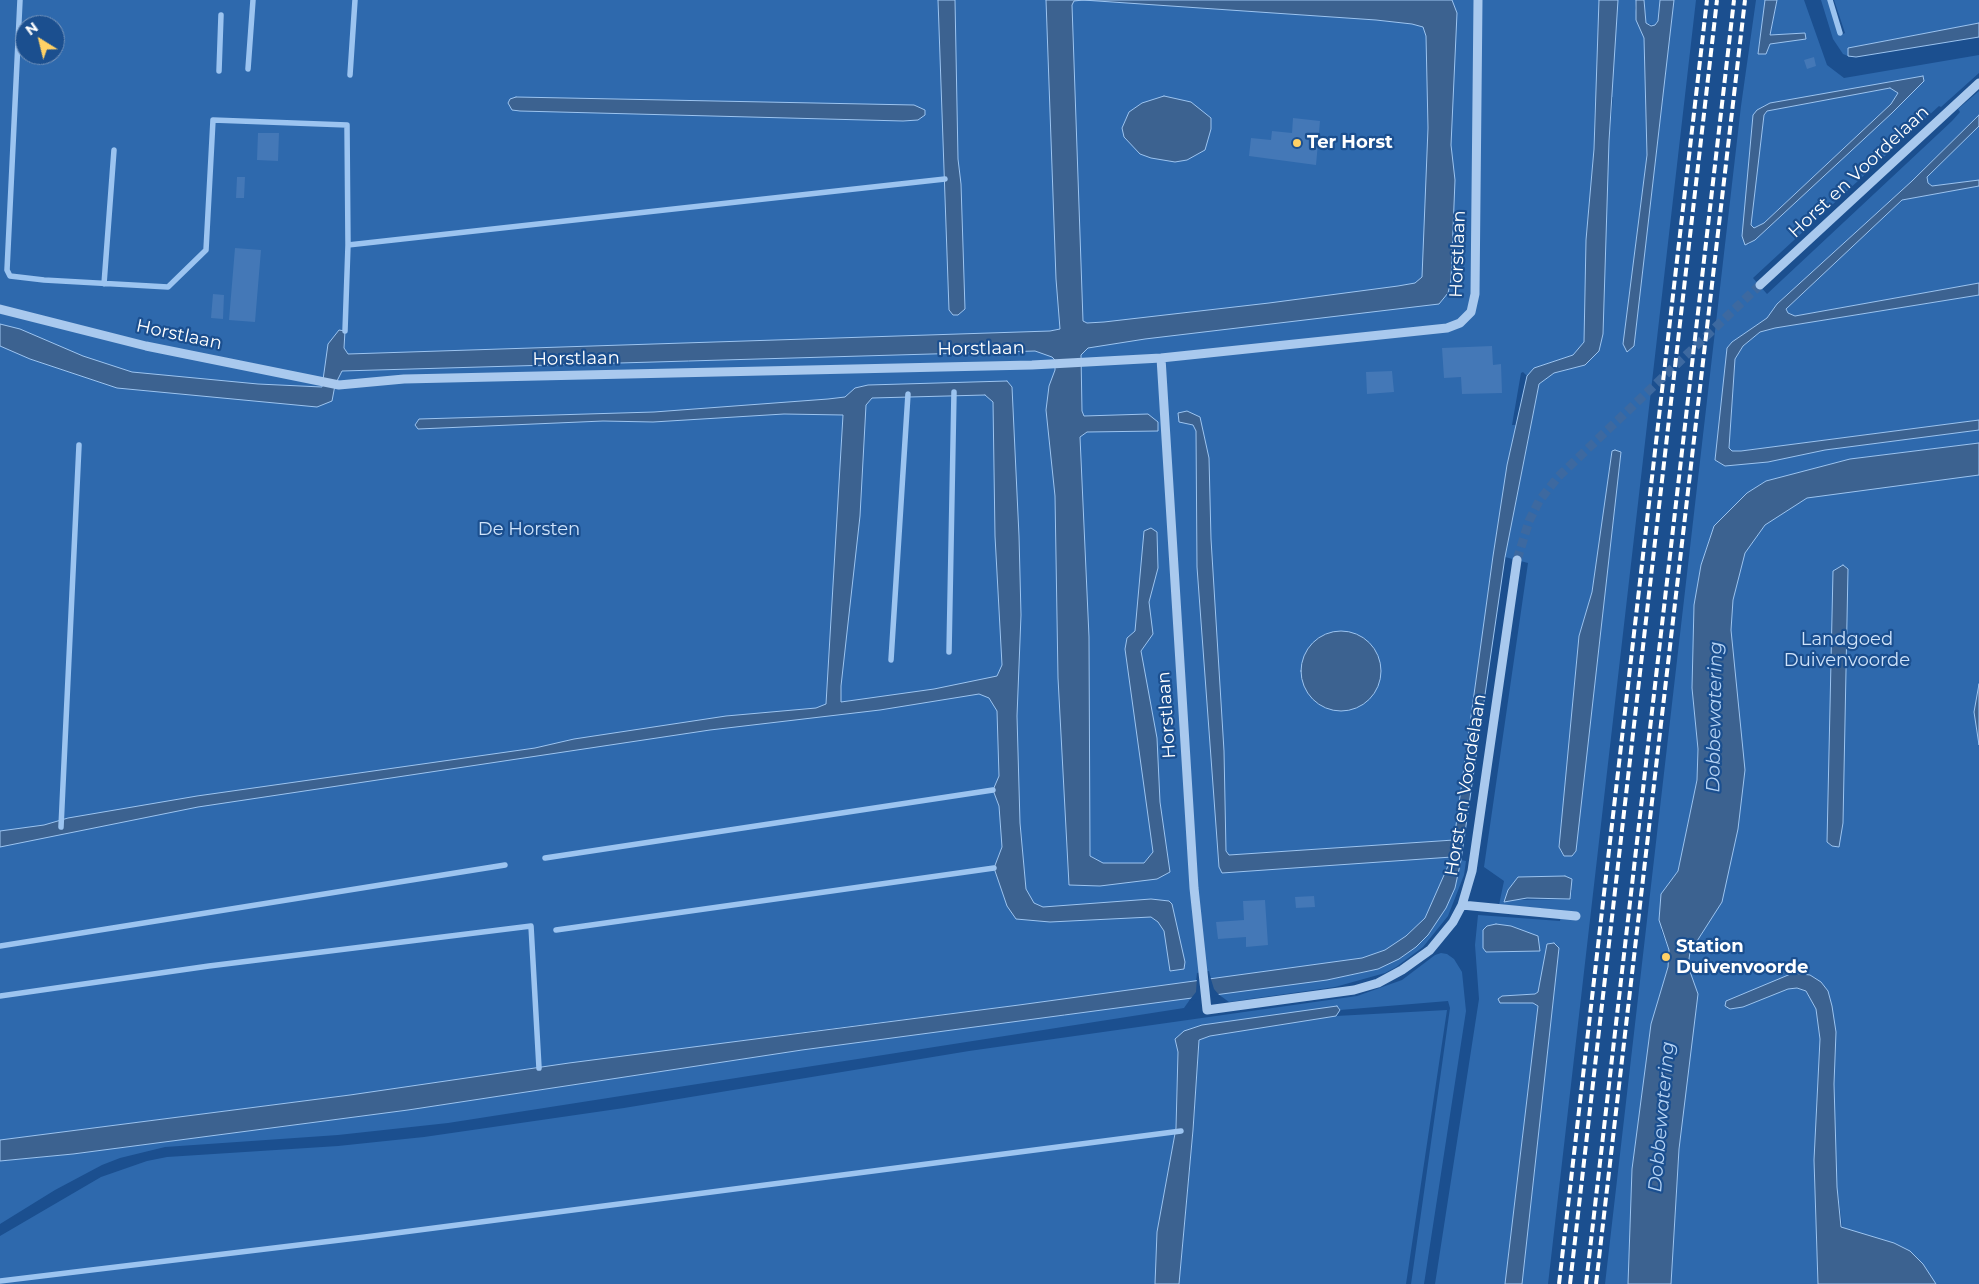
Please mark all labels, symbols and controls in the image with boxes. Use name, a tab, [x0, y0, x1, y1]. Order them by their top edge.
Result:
north arrow	[15, 15, 65, 65]
text: N	[22, 18, 42, 39]
street label: Horst en Voordelaan	[1784, 101, 1934, 243]
place label: Ter Horst	[1307, 132, 1393, 154]
marker: Ter Horst	[1291, 137, 1303, 149]
street label: Horstlaan	[1446, 210, 1470, 298]
street label: Horstlaan	[134, 315, 224, 355]
street label: Horstlaan	[937, 337, 1025, 361]
street label: Horstlaan	[532, 347, 620, 371]
park label: De Horsten	[478, 519, 580, 541]
park label: Landgoed Duivenvoorde	[1784, 629, 1910, 672]
water label: Dobbewatering	[1702, 641, 1728, 793]
street label: Horstlaan	[1153, 671, 1181, 759]
street label: Horst en Voordelaan	[1441, 692, 1491, 878]
place label: Station Duivenvoorde	[1676, 936, 1808, 979]
marker: Station Duivenvoorde	[1660, 951, 1672, 963]
water label: Dobbewatering	[1644, 1041, 1680, 1193]

